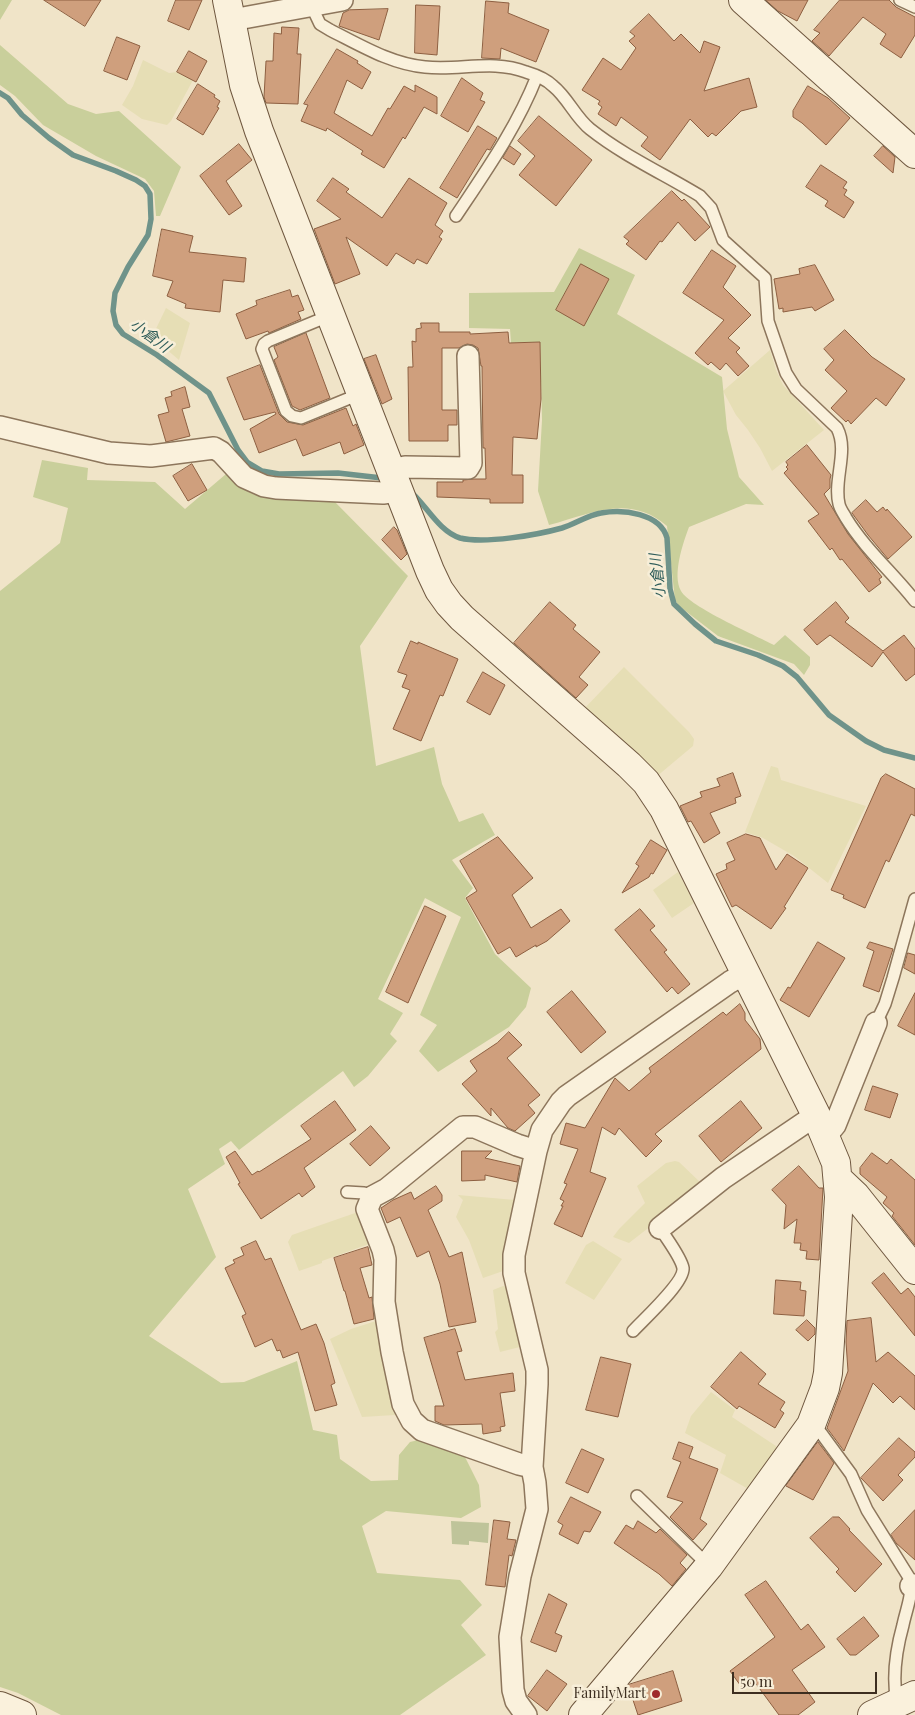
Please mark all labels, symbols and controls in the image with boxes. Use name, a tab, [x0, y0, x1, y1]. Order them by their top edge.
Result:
water label: 小倉川	[127, 315, 173, 357]
water label: 小倉川	[647, 553, 669, 599]
scale bar	[735, 1662, 880, 1694]
text: 50 m	[740, 1671, 772, 1691]
place label: FamilyMart	[574, 1686, 646, 1702]
marker: FamilyMart	[650, 1688, 662, 1700]

